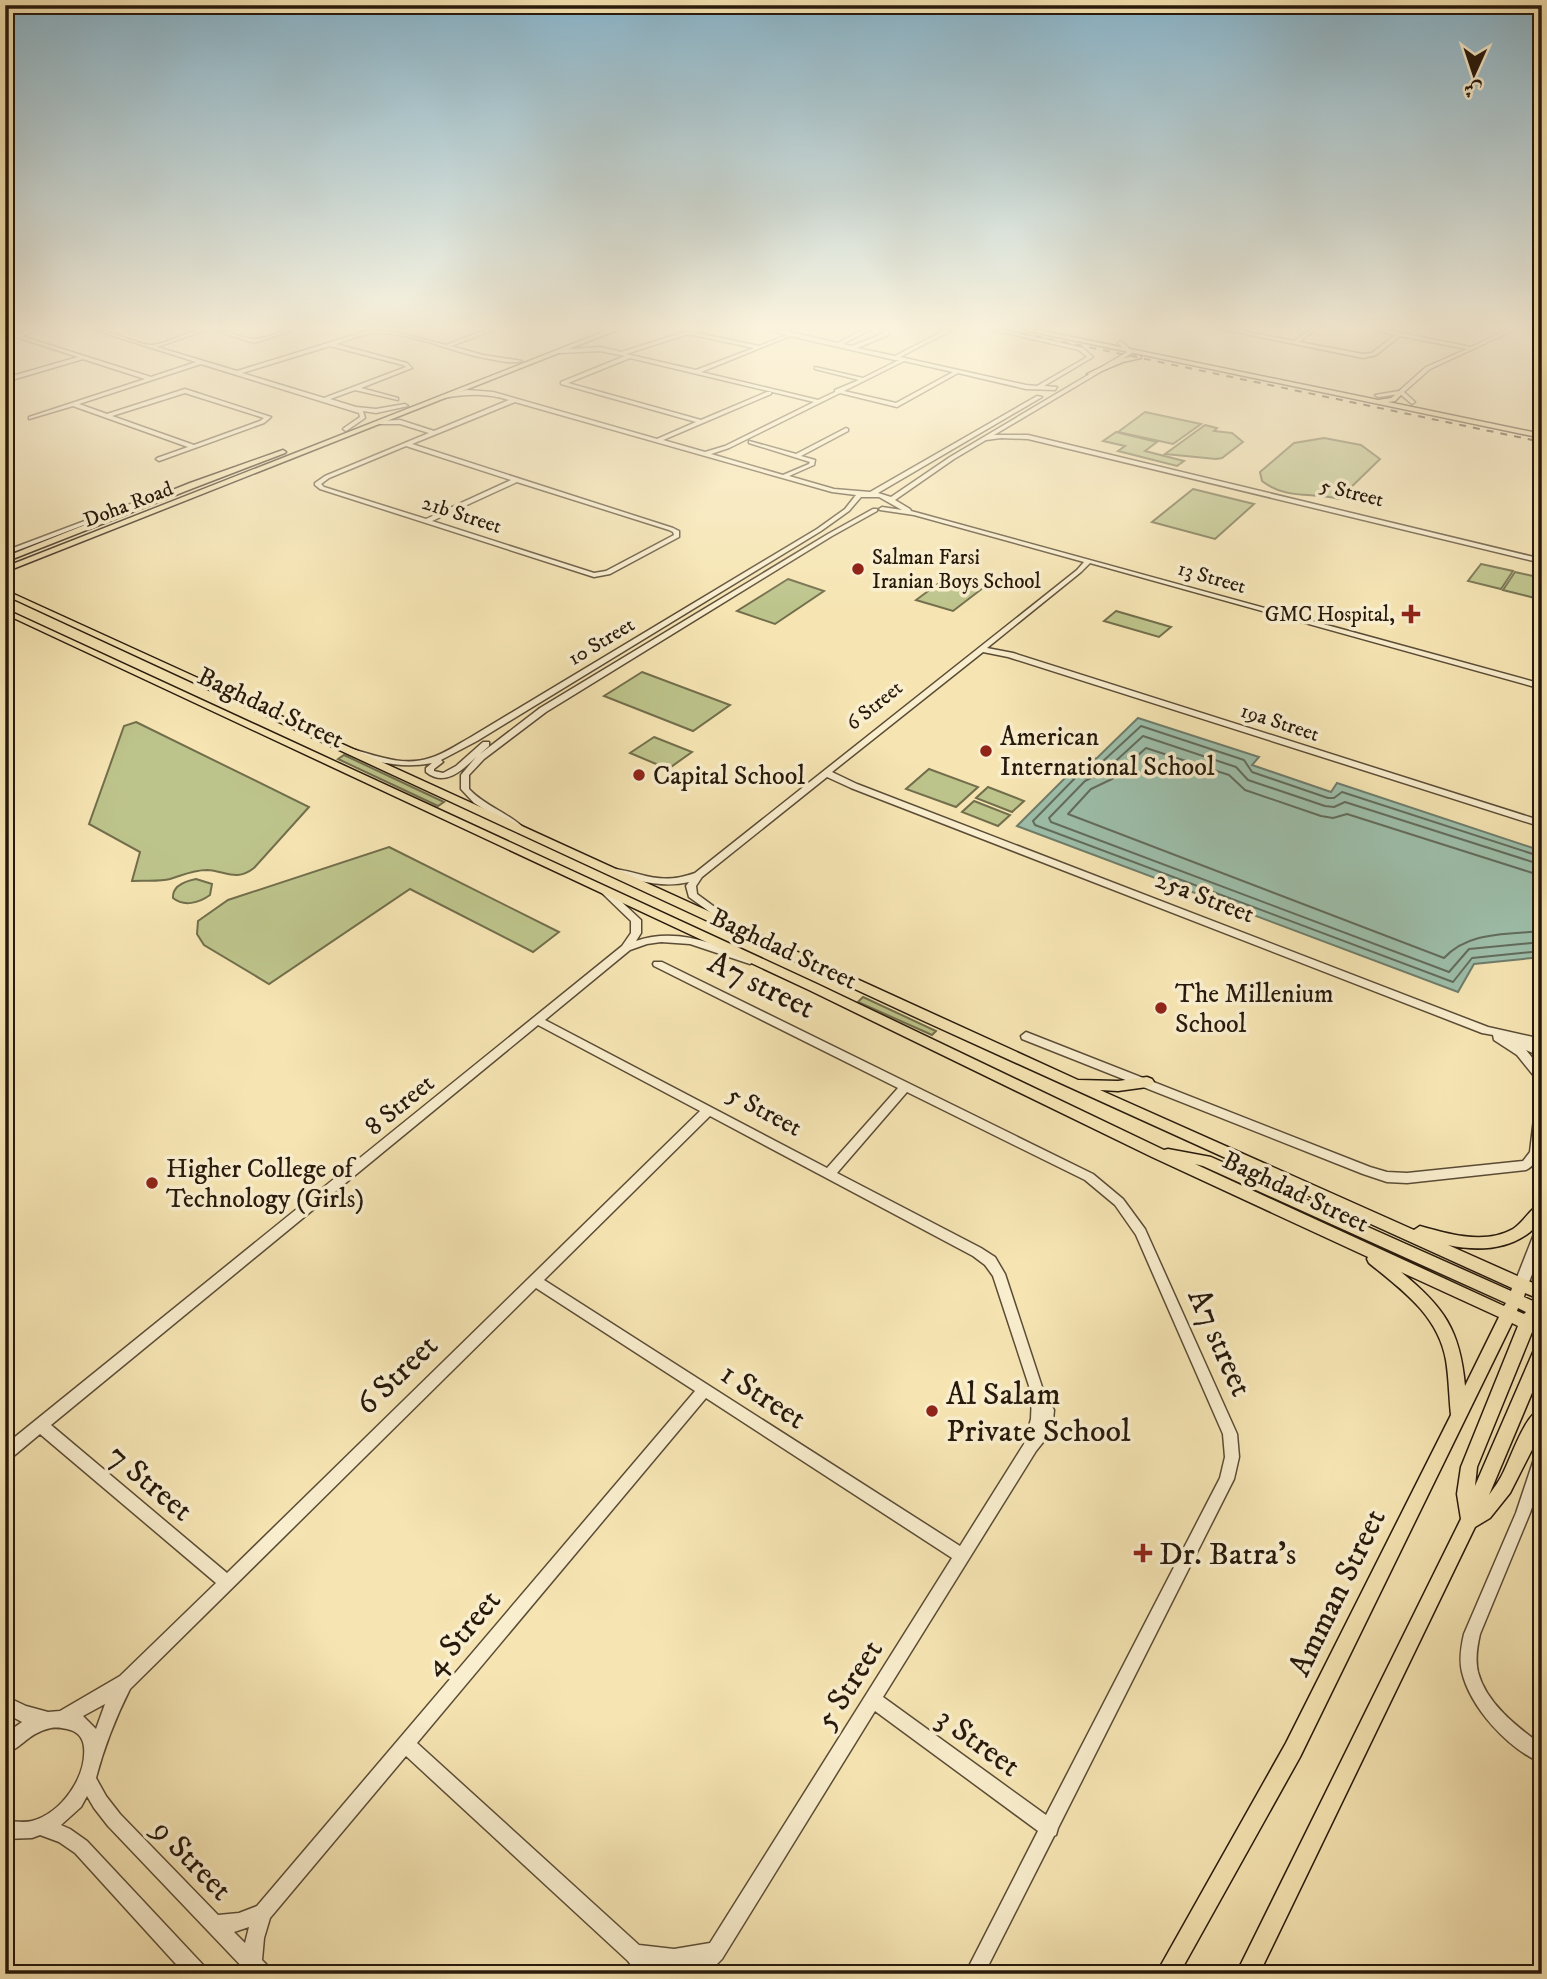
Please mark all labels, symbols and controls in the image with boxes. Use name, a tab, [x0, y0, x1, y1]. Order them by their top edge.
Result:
north arrow	[1438, 38, 1508, 108]
text: ش	[1463, 78, 1483, 101]
street label: 5 Street	[1317, 473, 1387, 513]
street label: Doha Road	[80, 476, 177, 534]
street label: 21b Street	[419, 490, 505, 540]
place label: Salman Farsi Iranian Boys School	[872, 545, 1041, 595]
street label: 13 Street	[1175, 556, 1249, 600]
marker: Salman Farsi Iranian Boys School	[850, 561, 866, 577]
place label: GMC Hospital,	[1265, 602, 1395, 628]
marker: GMC Hospital,	[1401, 604, 1421, 624]
street label: 10 Street	[563, 612, 640, 672]
street label: Baghdad Street	[192, 660, 349, 757]
street label: 6 Street	[841, 675, 908, 736]
street label: 19a Street	[1237, 698, 1323, 748]
place label: American International School	[1000, 721, 1215, 784]
marker: American International School	[978, 743, 994, 759]
place label: Capital School	[653, 760, 805, 793]
marker: Capital School	[631, 767, 647, 783]
street label: 25a Street	[1150, 863, 1259, 931]
street label: Baghdad Street	[705, 901, 862, 998]
street label: A7 street	[701, 943, 821, 1029]
place label: The Millenium School	[1175, 978, 1334, 1041]
marker: The Millenium School	[1153, 1000, 1169, 1016]
street label: 8 Street	[358, 1067, 441, 1143]
street label: 5 Street	[721, 1078, 807, 1145]
street label: Baghdad Street	[1217, 1144, 1374, 1241]
place label: Higher College of Technology (Girls)	[166, 1153, 364, 1216]
marker: Higher College of Technology (Girls)	[144, 1175, 160, 1191]
street label: A7 street	[1178, 1283, 1261, 1403]
street label: 6 Street	[348, 1327, 447, 1424]
street label: 1 Street	[712, 1354, 813, 1439]
place label: Al Salam Private School	[946, 1375, 1131, 1452]
marker: Al Salam Private School	[924, 1403, 940, 1419]
street label: 7 Street	[99, 1436, 201, 1531]
street label: Amman Street	[1280, 1503, 1396, 1683]
place label: Dr. Batra's	[1159, 1535, 1297, 1575]
marker: Dr. Batra's	[1133, 1543, 1153, 1563]
street label: 4 Street	[415, 1582, 510, 1685]
street label: 5 Street	[807, 1633, 893, 1737]
street label: 3 Street	[928, 1699, 1028, 1787]
street label: 9 Street	[142, 1810, 240, 1910]

